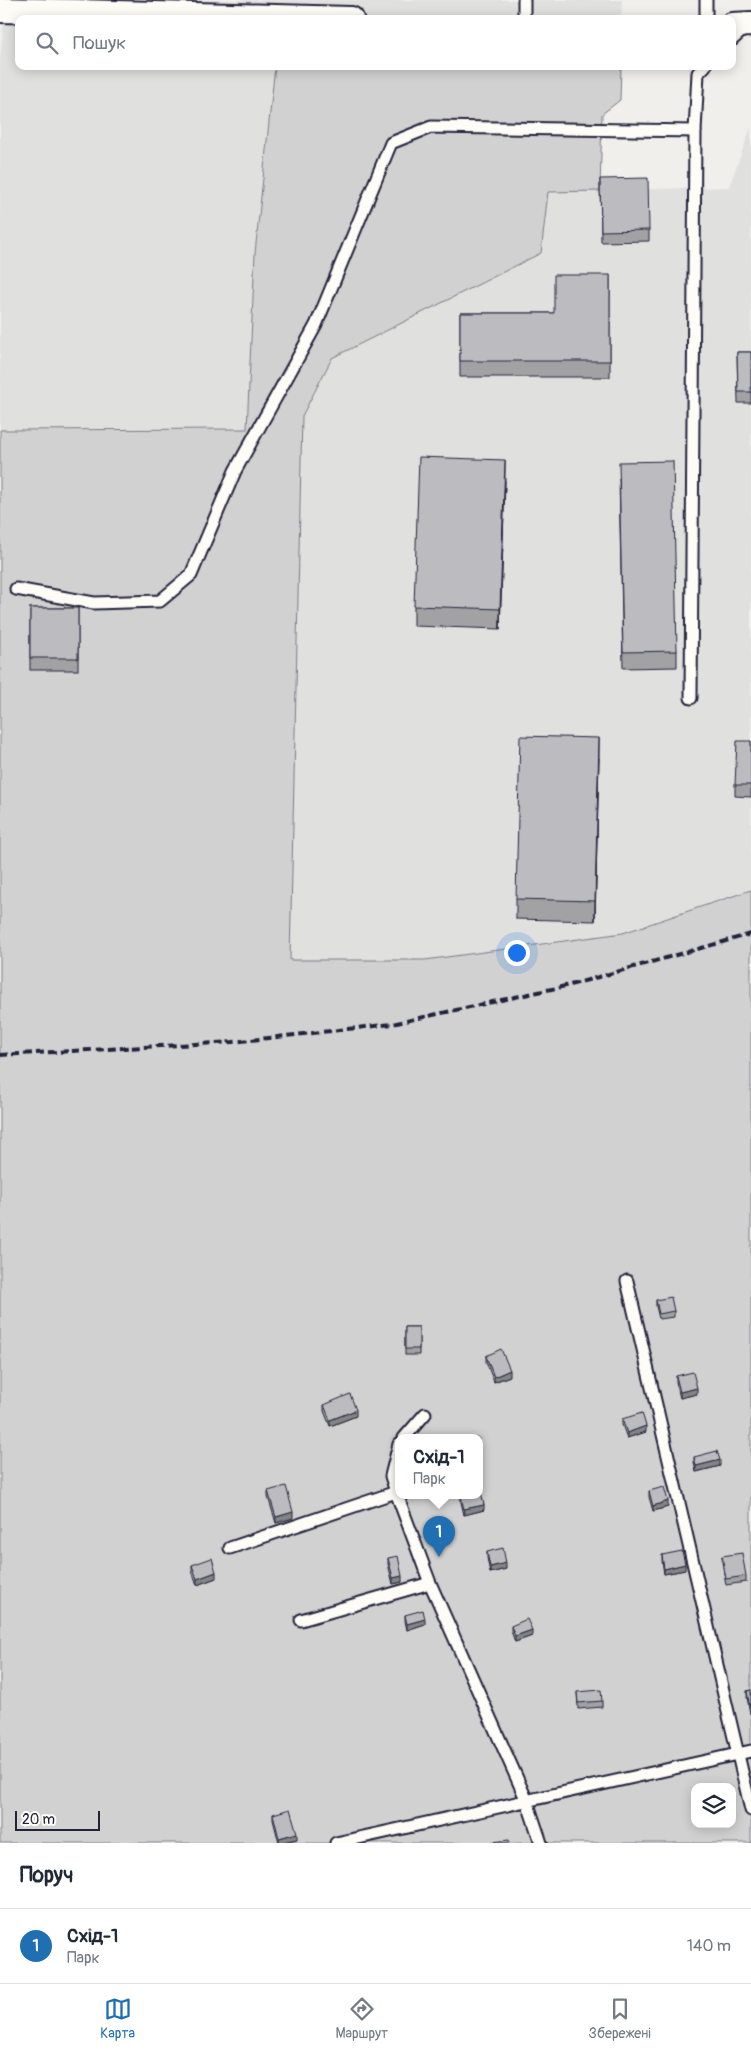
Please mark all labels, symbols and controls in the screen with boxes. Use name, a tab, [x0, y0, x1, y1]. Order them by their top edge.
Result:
search box	[15, 15, 736, 70]
icon: search	[33, 29, 61, 57]
text: Пошук	[73, 31, 126, 55]
your location	[504, 940, 530, 966]
popup	[395, 1434, 483, 1499]
text: Схід-1	[413, 1445, 465, 1469]
text: Парк	[413, 1469, 446, 1489]
pin: 1	[423, 1516, 455, 1557]
map controls	[691, 1783, 736, 1828]
button: layers	[691, 1783, 736, 1828]
scale bar	[15, 1808, 100, 1831]
text: 20 m	[22, 1811, 55, 1828]
text: Поруч	[20, 1862, 73, 1889]
text: Схід-1	[67, 1924, 119, 1948]
text: 1	[33, 1936, 39, 1956]
text: 140 m	[687, 1936, 731, 1956]
text: Парк	[67, 1948, 100, 1968]
tab: Карта	[100, 1995, 135, 2042]
tab: Маршрут	[335, 1995, 388, 2042]
tab: Збережені	[589, 1995, 651, 2042]

